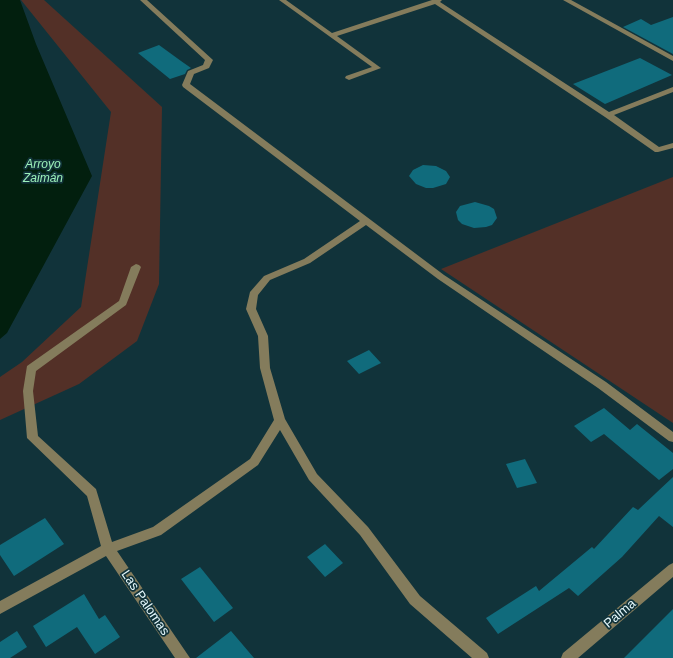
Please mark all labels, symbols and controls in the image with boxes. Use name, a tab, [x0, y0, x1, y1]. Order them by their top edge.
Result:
water label: Arroyo Zaimán	[23, 158, 63, 186]
street label: Las Palomas	[118, 567, 172, 639]
street label: Palma	[601, 596, 639, 632]

